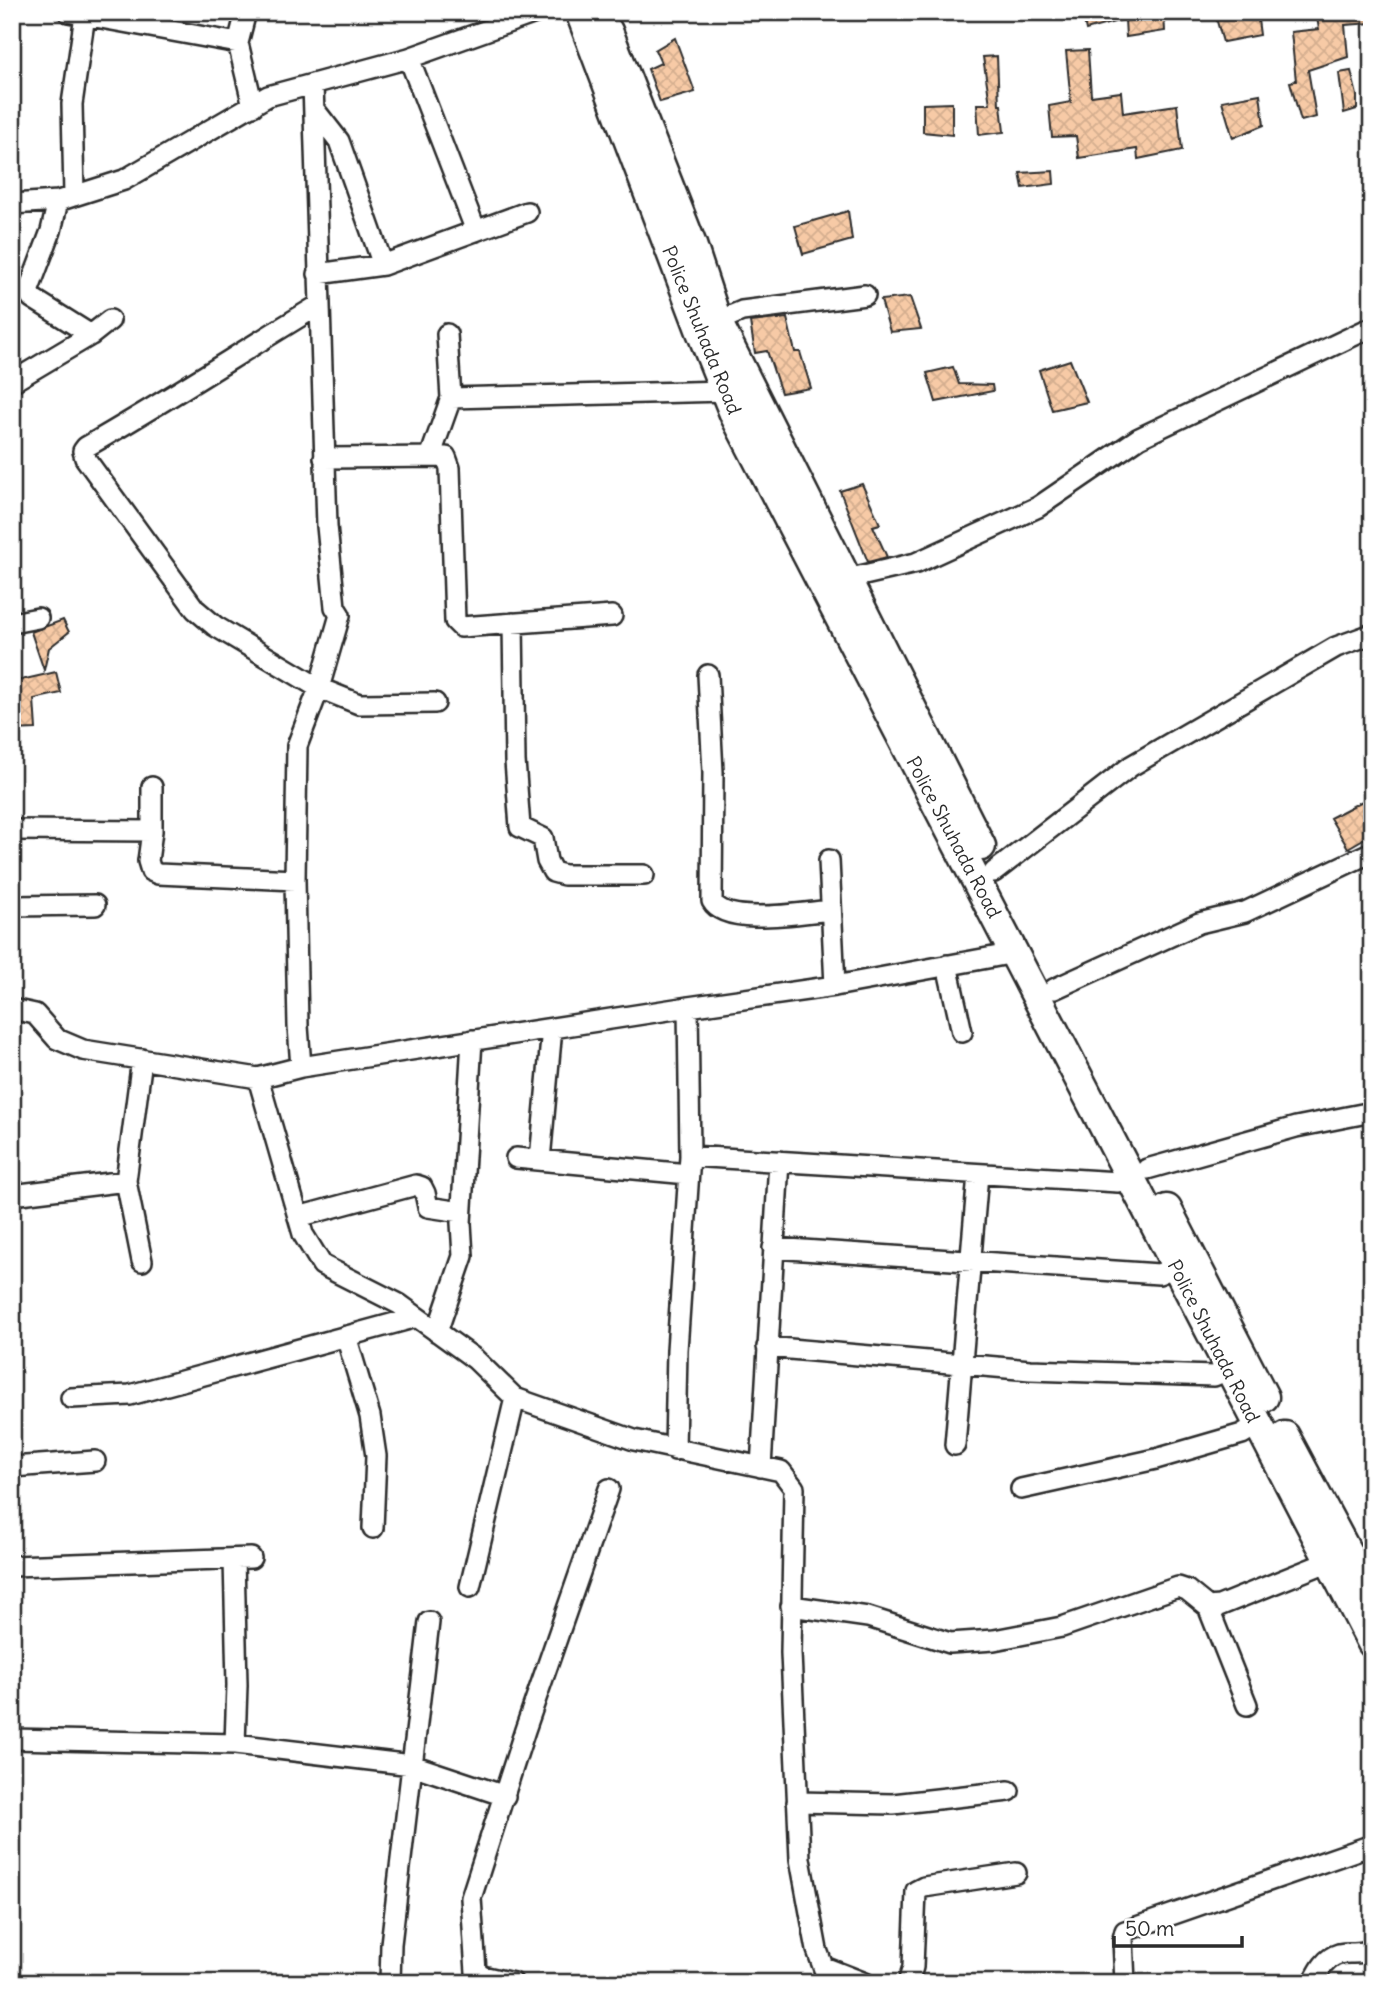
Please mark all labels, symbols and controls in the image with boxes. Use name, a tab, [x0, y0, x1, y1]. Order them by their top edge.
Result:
street label: Police Shuhada Road	[657, 242, 747, 418]
street label: Police Shuhada Road	[901, 752, 1007, 922]
street label: Police Shuhada Road	[1163, 1256, 1265, 1426]
scale bar	[1114, 1904, 1242, 1948]
text: 50 m	[1125, 1915, 1174, 1942]

